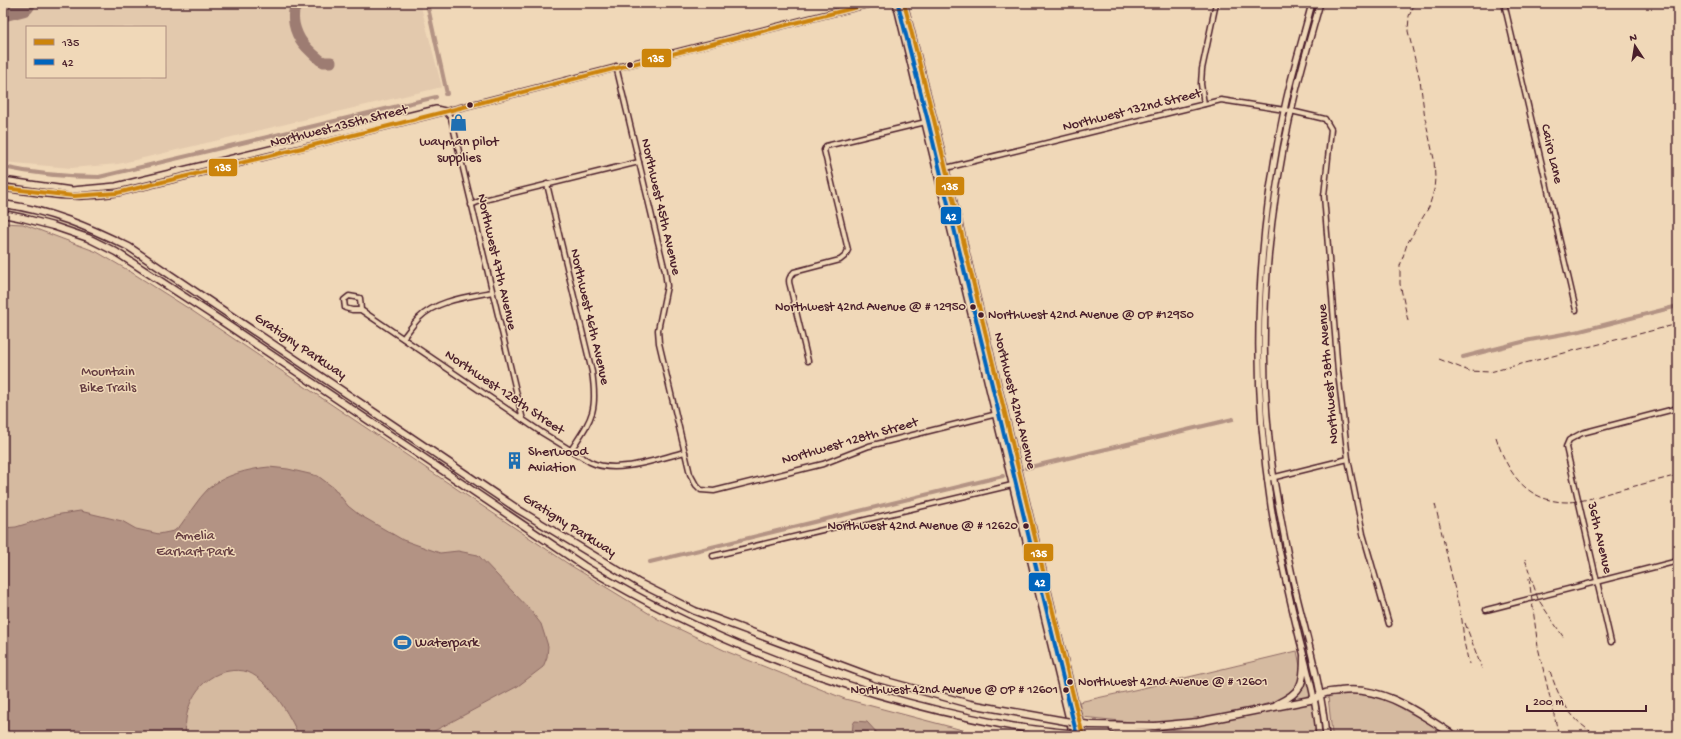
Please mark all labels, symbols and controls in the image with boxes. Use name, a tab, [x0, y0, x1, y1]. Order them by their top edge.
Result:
legend	[26, 26, 166, 78]
north arrow	[1615, 26, 1655, 66]
text: N	[1629, 32, 1638, 45]
text: 135	[61, 37, 79, 51]
line badge: 135	[641, 48, 672, 68]
text: 135	[647, 54, 664, 66]
text: 42	[62, 57, 74, 71]
unlabelled marker	[625, 60, 635, 70]
street label: Northwest 132nd Street	[1061, 85, 1204, 136]
unlabelled marker	[465, 100, 475, 110]
street label: Northwest 135th Street	[269, 101, 411, 152]
shop icon: wayman pilot supplies	[449, 112, 469, 132]
street label: Cairo Lane	[1536, 123, 1566, 186]
place label: wayman pilot supplies	[419, 134, 500, 167]
street label: Northwest 45th Avenue	[636, 137, 684, 278]
line badge: 135	[208, 158, 238, 177]
text: 135	[214, 163, 231, 175]
line badge: 135	[935, 176, 965, 196]
text: 135	[941, 182, 958, 194]
street label: Northwest 47th Avenue	[472, 192, 520, 333]
line badge: 42	[940, 206, 962, 225]
text: 42	[945, 212, 957, 224]
street label: Northwest 46th Avenue	[565, 247, 613, 387]
place label: Northwest 42nd Avenue @ # 12950	[775, 300, 967, 315]
marker: Northwest 42nd Avenue @ # 12950	[968, 302, 978, 312]
street label: Northwest 38th Avenue	[1314, 303, 1344, 445]
place label: Northwest 42nd Avenue @ OP #12950	[988, 308, 1195, 323]
street label: Gratigny Parkway	[251, 310, 349, 384]
marker: Northwest 42nd Avenue @ OP #12950	[976, 310, 986, 320]
street label: Northwest 42nd Avenue	[989, 331, 1039, 472]
street label: Northwest 128th Street	[441, 347, 568, 440]
park label: Mountain Bike Trails	[79, 364, 137, 397]
street label: Northwest 128th Street	[780, 414, 921, 470]
place label: Sherwood Aviation	[528, 444, 590, 477]
building icon: Sherwood Aviation	[505, 450, 525, 470]
street label: Gratigny Parkway	[519, 490, 619, 562]
street label: 36th Avenue	[1582, 500, 1616, 576]
place label: Northwest 42nd Avenue @ # 12620	[827, 519, 1019, 534]
marker: Northwest 42nd Avenue @ # 12620	[1021, 521, 1031, 531]
park label: Amelia Earhart Park	[156, 528, 235, 561]
line badge: 135	[1023, 543, 1054, 562]
text: 135	[1030, 549, 1047, 561]
line badge: 42	[1028, 572, 1051, 592]
text: 42	[1034, 578, 1046, 590]
sports icon: Waterpark	[392, 633, 412, 653]
place label: Waterpark	[415, 635, 480, 652]
place label: Northwest 42nd Avenue @ # 12601	[1078, 675, 1267, 690]
marker: Northwest 42nd Avenue @ # 12601	[1065, 677, 1075, 687]
place label: Northwest 42nd Avenue @ OP # 12601	[851, 683, 1058, 698]
marker: Northwest 42nd Avenue @ OP # 12601	[1061, 685, 1071, 695]
scale bar	[1527, 687, 1646, 713]
text: 200 m	[1533, 696, 1564, 710]

